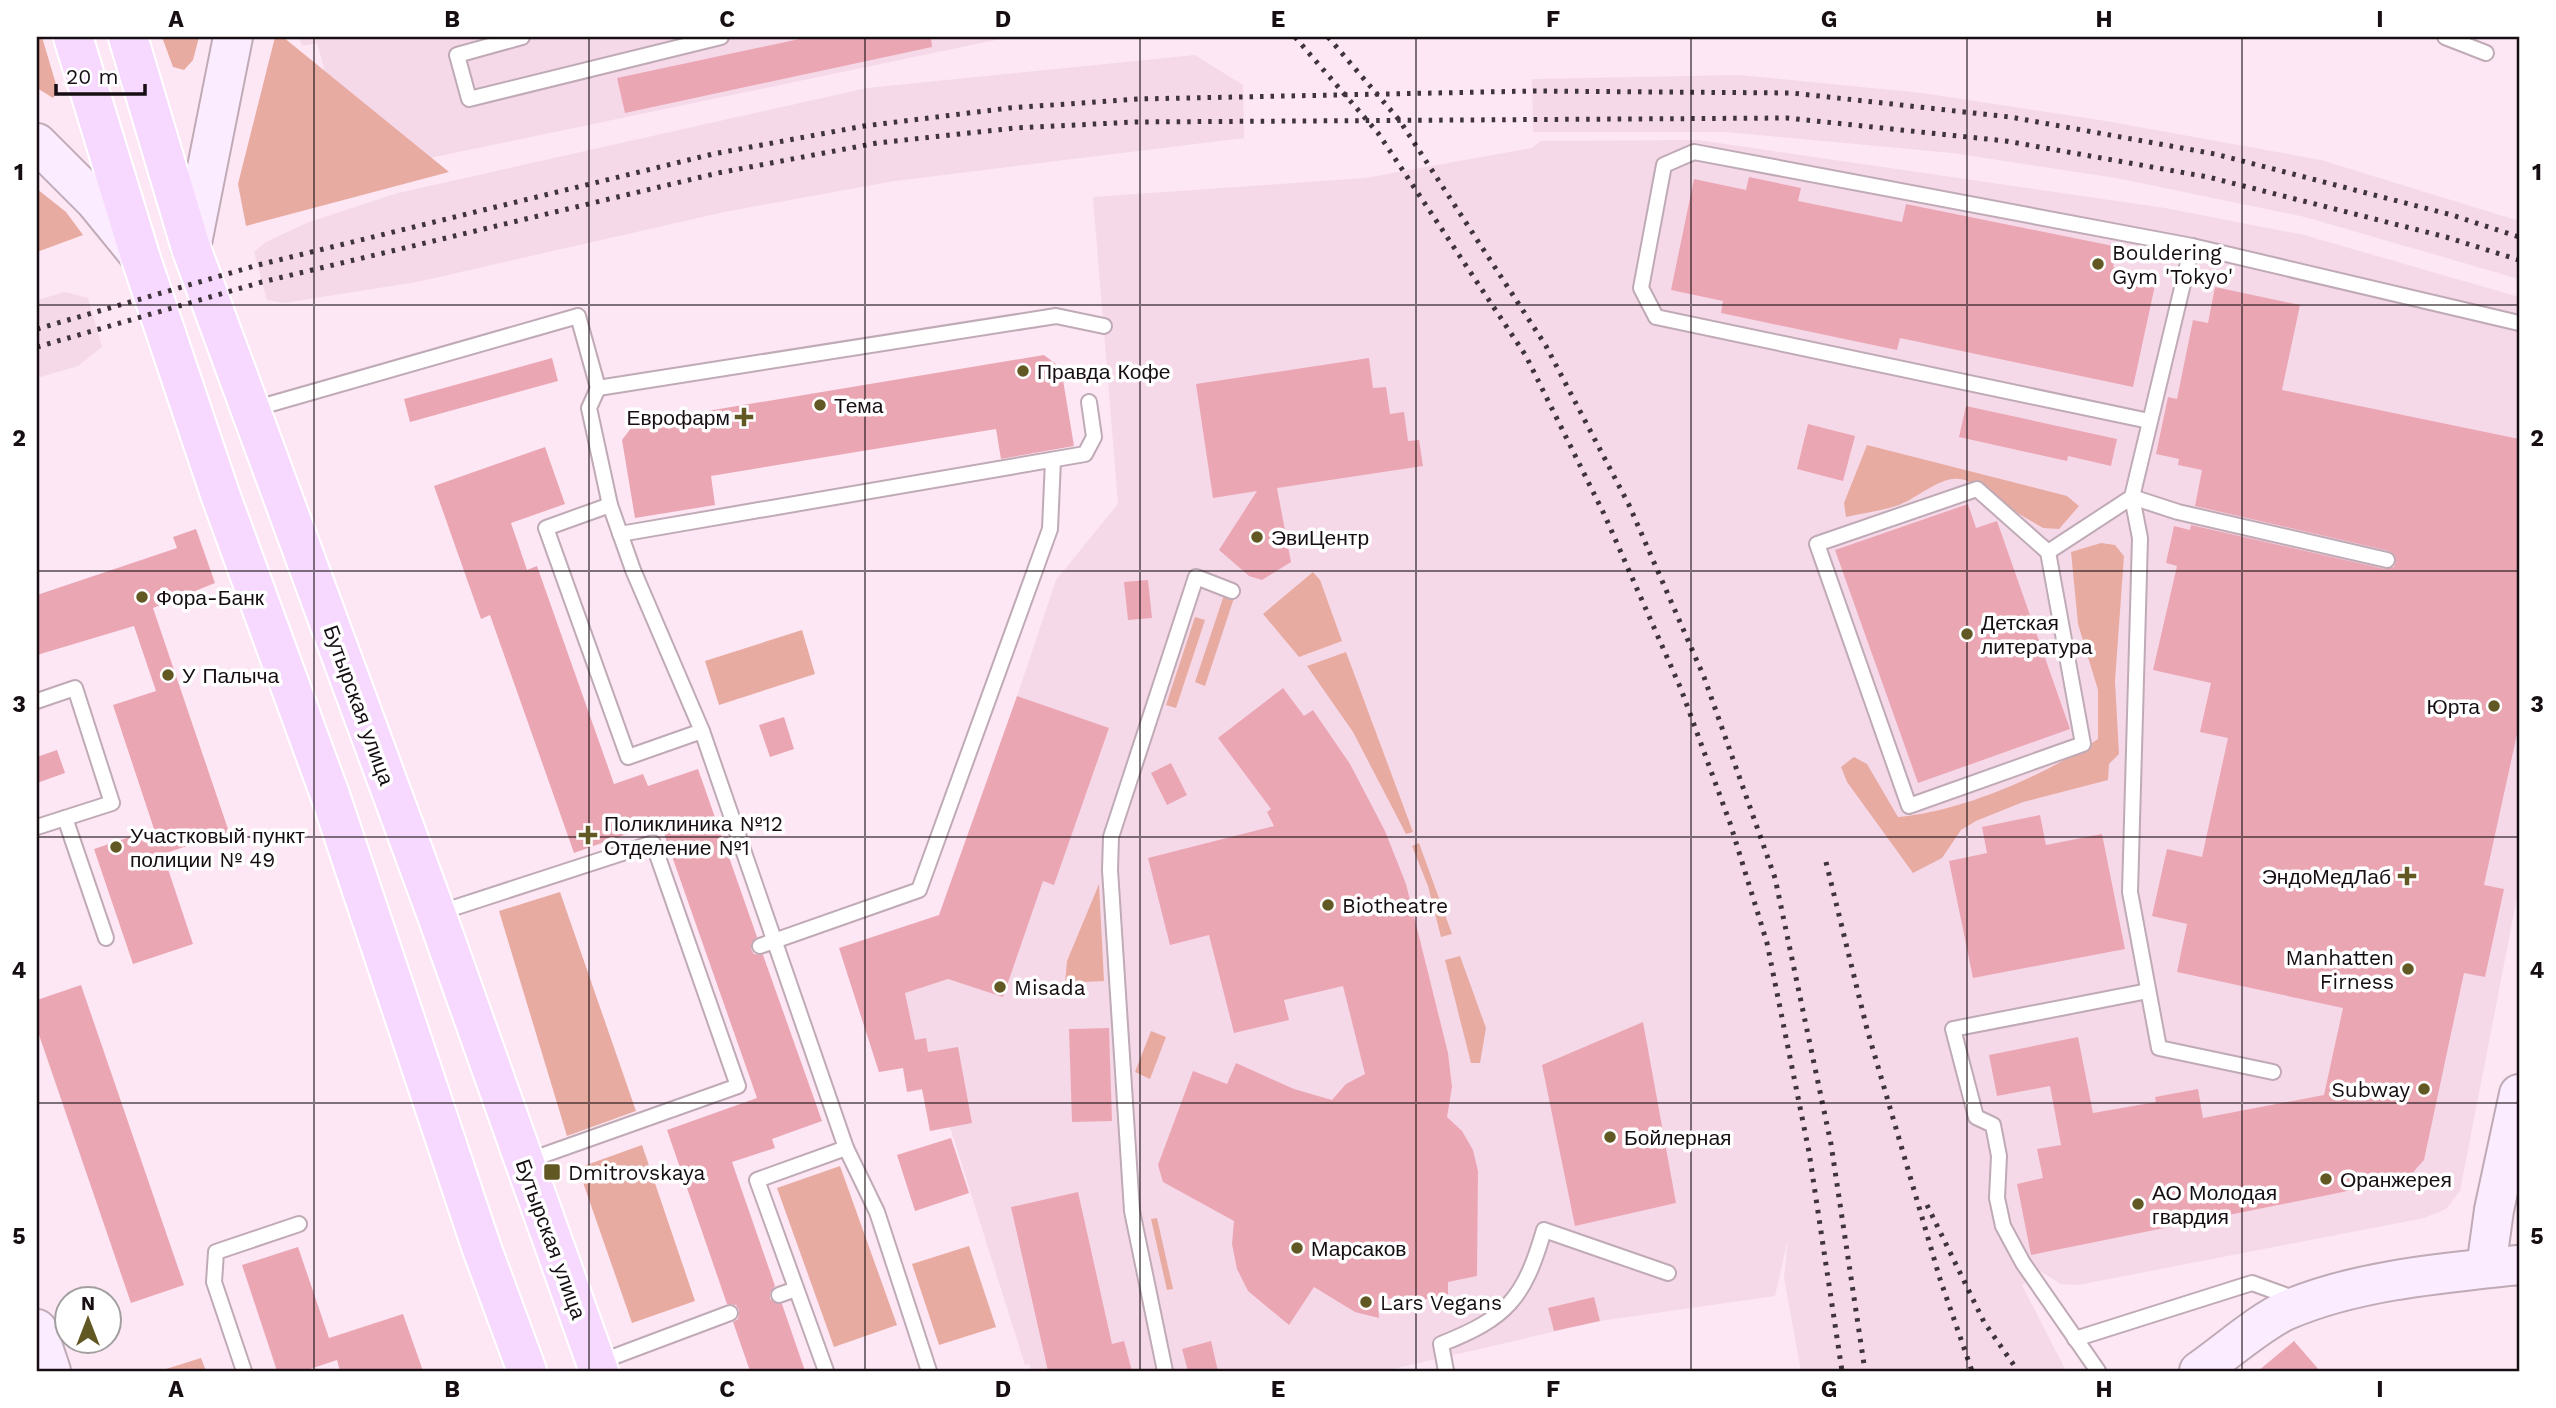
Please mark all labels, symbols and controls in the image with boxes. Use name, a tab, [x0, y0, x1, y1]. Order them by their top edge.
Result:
text: A	[168, 6, 184, 33]
text: B	[444, 6, 460, 33]
text: C	[719, 6, 735, 33]
text: D	[995, 6, 1011, 33]
text: E	[1271, 6, 1285, 33]
text: F	[1546, 6, 1560, 33]
text: G	[1821, 6, 1837, 33]
text: H	[2095, 6, 2113, 33]
text: I	[2376, 6, 2384, 33]
scale bar	[56, 52, 145, 96]
text: 20 m	[66, 64, 118, 89]
text: 1	[14, 159, 24, 186]
text: 1	[2532, 159, 2542, 186]
place label: Bouldering Gym 'Tokyo'	[2112, 240, 2233, 289]
marker: Bouldering Gym 'Tokyo'	[2090, 256, 2106, 272]
place label: Правда Кофе	[1037, 359, 1170, 384]
marker: Правда Кофе	[1015, 363, 1031, 379]
place label: Тема	[834, 393, 884, 418]
marker: Тема	[812, 397, 828, 413]
place label: Еврофарм	[626, 405, 730, 430]
marker: Еврофарм	[736, 409, 752, 425]
text: 2	[12, 425, 26, 452]
text: 2	[2530, 425, 2544, 452]
place label: ЭвиЦентр	[1271, 525, 1369, 550]
marker: ЭвиЦентр	[1249, 529, 1265, 545]
place label: Фора-Банк	[156, 585, 265, 610]
marker: Фора-Банк	[134, 589, 150, 605]
place label: Детская литература	[1981, 610, 2093, 659]
street label: Бутырская улица	[318, 622, 400, 789]
marker: Детская литература	[1959, 626, 1975, 642]
place label: У Палыча	[182, 663, 280, 688]
marker: У Палыча	[160, 667, 176, 683]
text: 3	[12, 691, 26, 718]
text: 3	[2530, 691, 2544, 718]
place label: Юрта	[2427, 694, 2480, 719]
marker: Юрта	[2486, 698, 2502, 714]
place label: Поликлиника №12 Отделение №1	[604, 811, 783, 860]
place label: Участковый пункт полиции № 49	[130, 823, 305, 872]
marker: Поликлиника №12 Отделение №1	[578, 825, 598, 845]
marker: Участковый пункт полиции № 49	[108, 839, 124, 855]
place label: ЭндоМедЛаб	[2262, 864, 2391, 889]
marker: ЭндоМедЛаб	[2397, 866, 2417, 886]
place label: Biotheatre	[1342, 893, 1448, 918]
marker: Biotheatre	[1320, 897, 1336, 913]
place label: Manhatten Firness	[2285, 945, 2394, 994]
text: 4	[12, 957, 27, 984]
text: 4	[2530, 957, 2545, 984]
marker: Manhatten Firness	[2400, 961, 2416, 977]
place label: Misada	[1014, 975, 1086, 1000]
marker: Misada	[992, 979, 1008, 995]
place label: Subway	[2331, 1077, 2410, 1102]
marker: Subway	[2416, 1081, 2432, 1097]
place label: Бойлерная	[1624, 1125, 1731, 1150]
marker: Бойлерная	[1602, 1129, 1618, 1145]
street label: Бутырская улица	[510, 1156, 592, 1323]
place label: Dmitrovskaya	[568, 1160, 706, 1185]
marker: Dmitrovskaya	[542, 1162, 562, 1182]
place label: Оранжерея	[2340, 1167, 2452, 1192]
marker: Оранжерея	[2318, 1171, 2334, 1187]
place label: АО Молодая гвардия	[2152, 1180, 2277, 1229]
marker: АО Молодая гвардия	[2130, 1196, 2146, 1212]
text: 5	[12, 1223, 26, 1250]
text: 5	[2530, 1223, 2544, 1250]
place label: Марсаков	[1311, 1236, 1407, 1261]
marker: Марсаков	[1289, 1240, 1305, 1256]
north arrow	[52, 1286, 122, 1356]
place label: Lars Vegans	[1380, 1290, 1502, 1315]
text: N	[81, 1292, 95, 1315]
marker: Lars Vegans	[1358, 1294, 1374, 1310]
text: A	[168, 1376, 184, 1403]
text: B	[444, 1376, 460, 1403]
text: C	[719, 1376, 735, 1403]
text: D	[995, 1376, 1011, 1403]
text: E	[1271, 1376, 1285, 1403]
text: F	[1546, 1376, 1560, 1403]
text: G	[1821, 1376, 1837, 1403]
text: H	[2095, 1376, 2113, 1403]
text: I	[2376, 1376, 2384, 1403]

